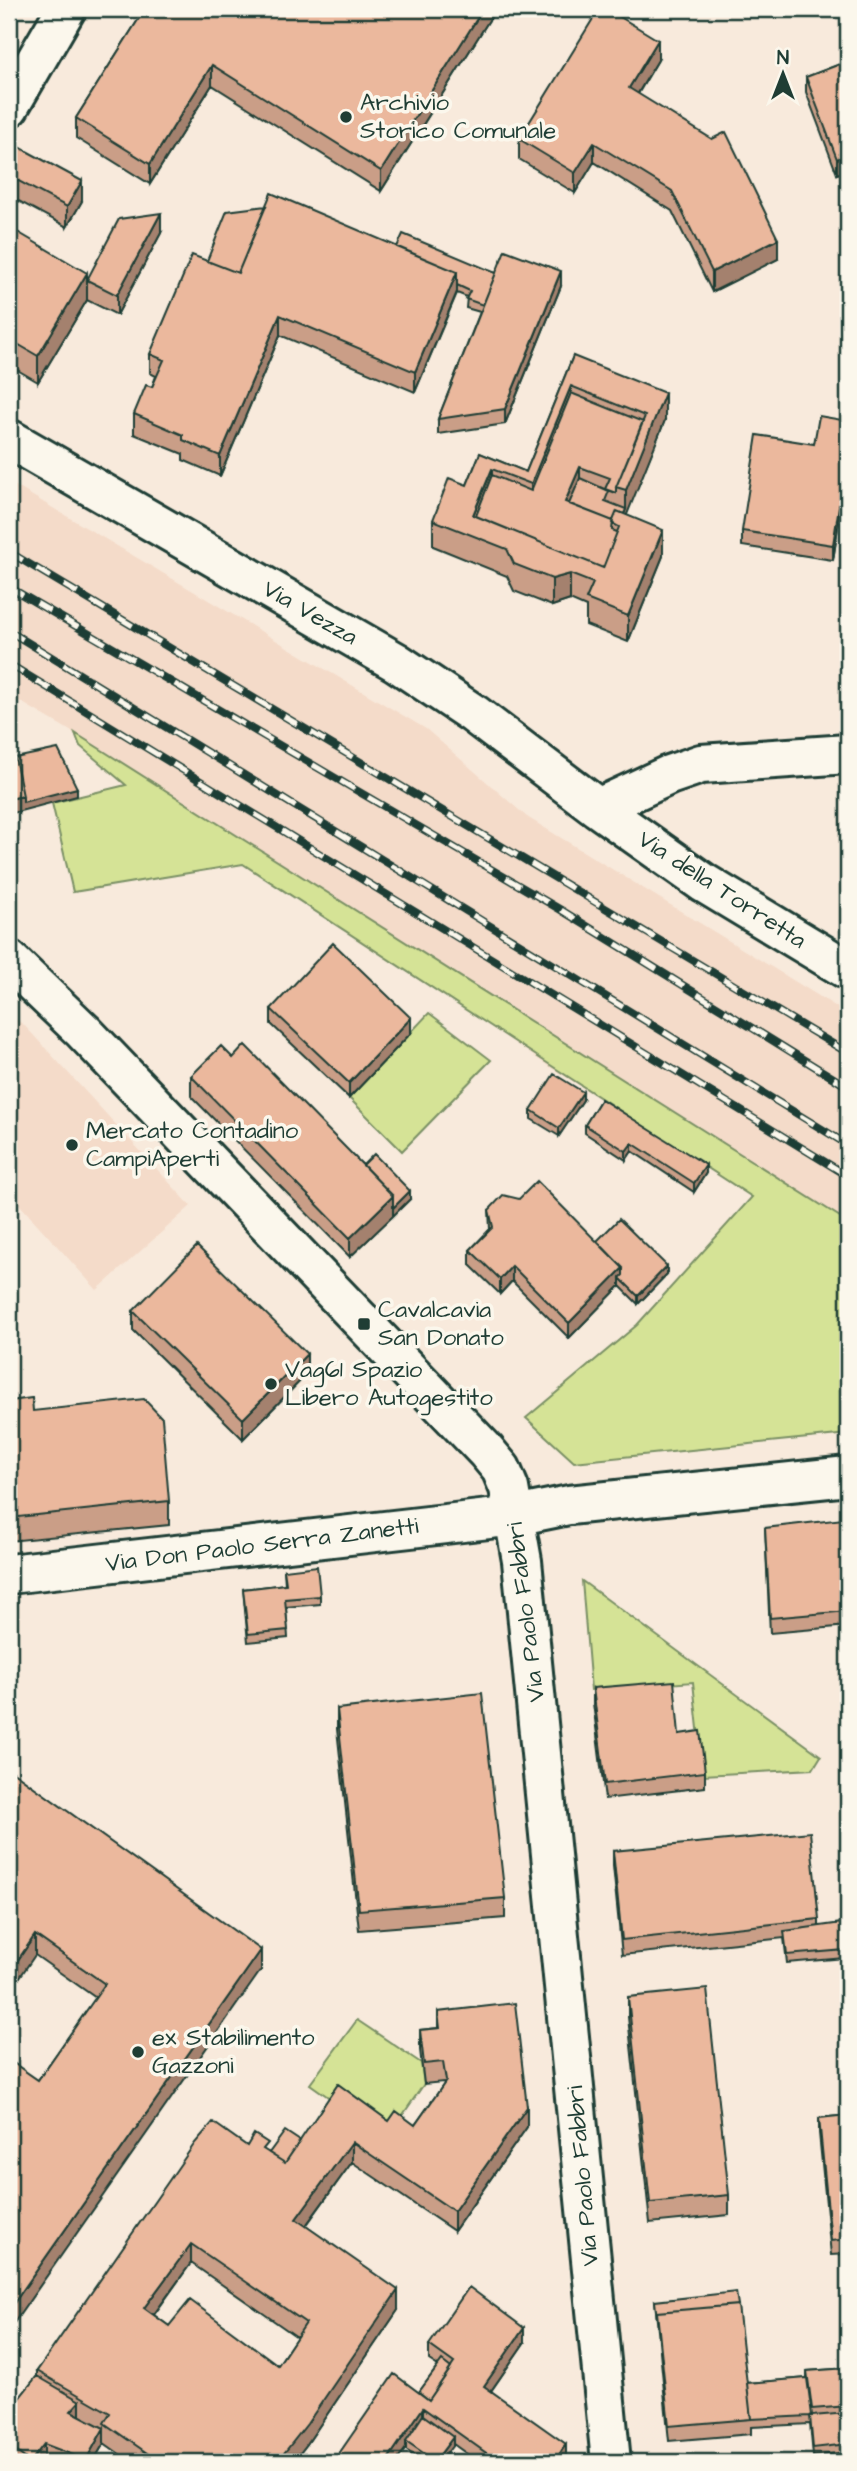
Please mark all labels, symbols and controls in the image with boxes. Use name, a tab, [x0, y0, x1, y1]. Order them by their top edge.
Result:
north arrow	[748, 38, 818, 108]
text: N	[777, 45, 789, 72]
place label: Archivio Storico Comunale	[360, 86, 556, 148]
marker: Archivio Storico Comunale	[338, 109, 354, 125]
street label: Via Vezza	[256, 572, 364, 654]
street label: Via della Torretta	[631, 823, 813, 957]
place label: Mercato Contadino CampiAperti	[86, 1114, 299, 1176]
marker: Mercato Contadino CampiAperti	[64, 1137, 80, 1153]
place label: Cavalcavia San Donato	[378, 1293, 504, 1355]
marker: Cavalcavia San Donato	[356, 1316, 372, 1332]
place label: Vag61 Spazio Libero Autogestito	[285, 1353, 493, 1416]
marker: Vag61 Spazio Libero Autogestito	[263, 1376, 279, 1392]
street label: Via Don Paolo Serra Zanetti	[104, 1509, 421, 1581]
street label: Via Paolo Fabbri	[498, 1520, 554, 1704]
place label: ex Stabilimento Gazzoni	[152, 2021, 315, 2083]
marker: ex Stabilimento Gazzoni	[130, 2044, 146, 2060]
street label: Via Paolo Fabbri	[558, 2084, 608, 2268]

